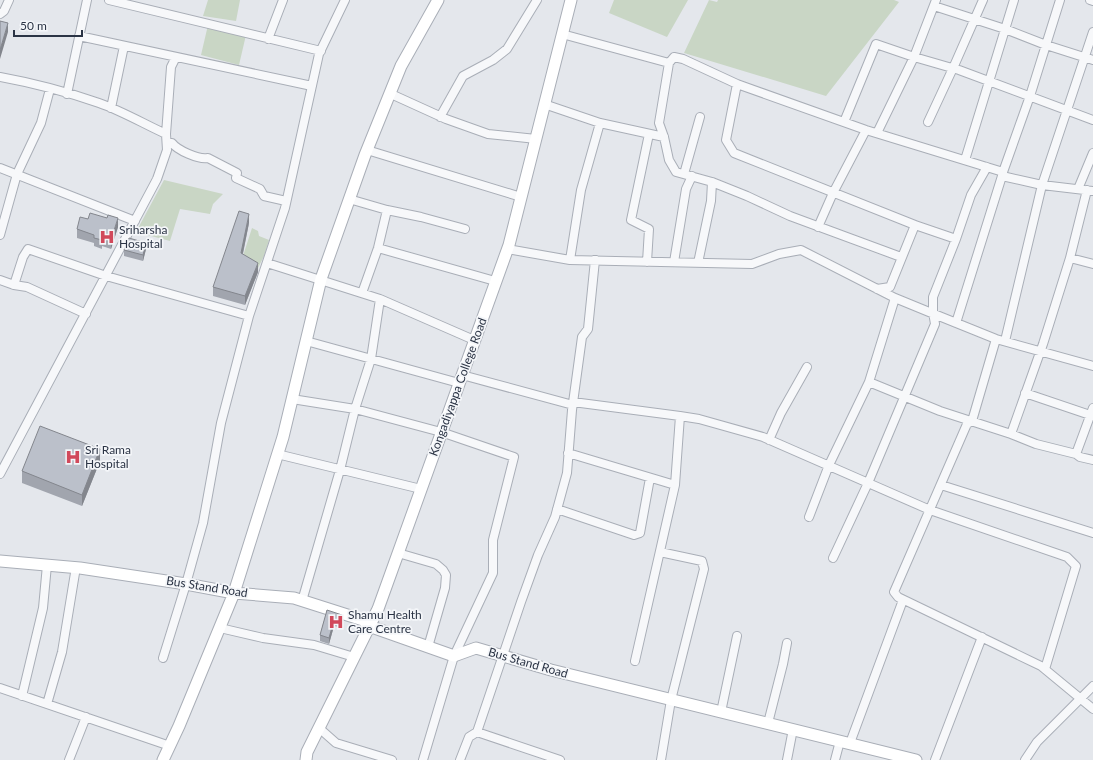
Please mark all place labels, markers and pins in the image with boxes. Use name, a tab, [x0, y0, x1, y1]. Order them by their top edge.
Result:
place label: Sriharsha Hospital	[119, 222, 168, 251]
hospital icon: Sriharsha Hospital	[98, 228, 116, 246]
place label: Sri Rama Hospital	[85, 442, 131, 471]
hospital icon: Sri Rama Hospital	[64, 448, 82, 466]
place label: Shamu Health Care Centre	[348, 607, 422, 636]
hospital icon: Shamu Health Care Centre	[327, 613, 345, 631]

